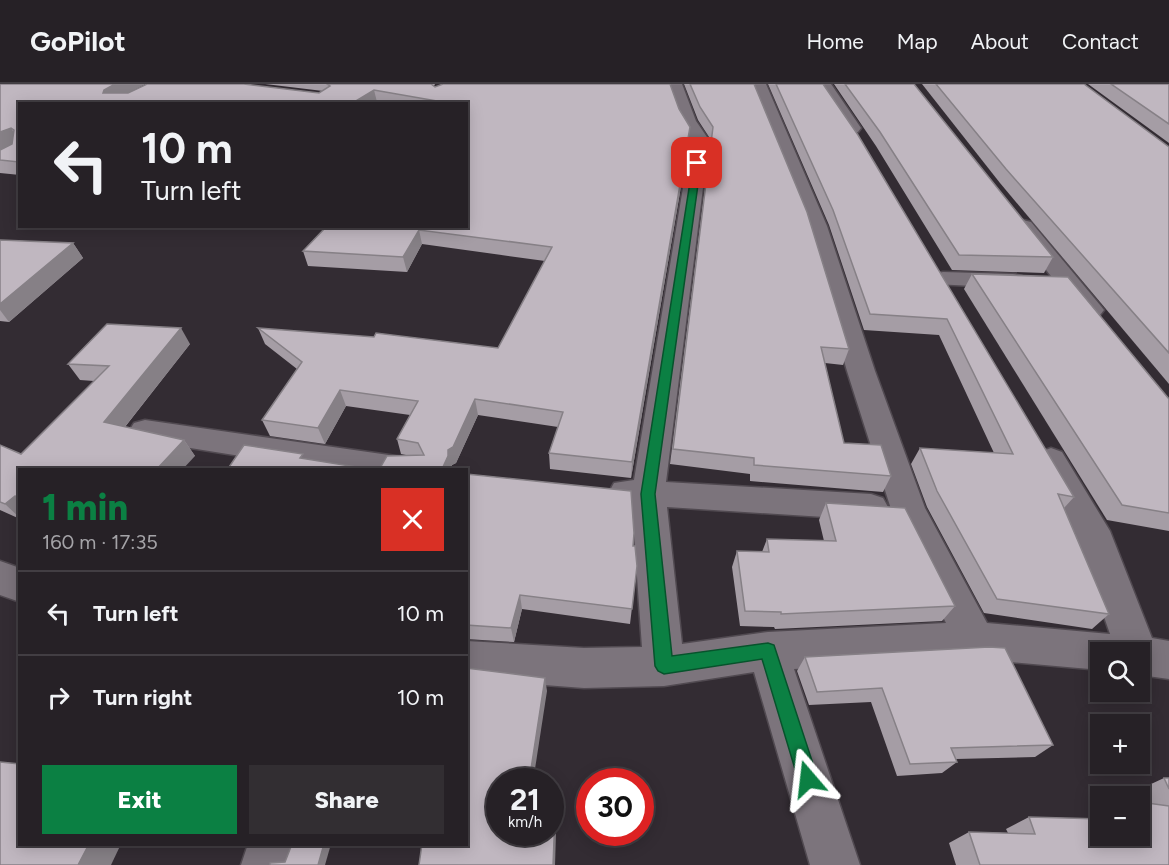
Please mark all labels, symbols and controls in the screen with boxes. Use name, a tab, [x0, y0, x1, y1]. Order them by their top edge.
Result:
text: GoPilot	[30, 24, 126, 58]
text: Home	[807, 29, 864, 54]
text: Map	[897, 29, 938, 54]
text: About	[971, 29, 1029, 54]
text: Contact	[1062, 29, 1139, 54]
text: 10 m	[141, 123, 233, 174]
icon: left	[42, 126, 120, 204]
pin	[671, 137, 722, 188]
icon: arrive	[680, 146, 713, 179]
text: Turn left	[141, 174, 241, 207]
text: 1 min	[42, 486, 128, 529]
button: close	[381, 488, 444, 551]
text: 160 m · 17:35	[42, 530, 158, 554]
icon: left	[42, 597, 75, 630]
text: Turn left	[93, 600, 179, 627]
text: 10 m	[397, 600, 444, 627]
map controls	[1090, 642, 1150, 846]
button: search	[1090, 642, 1150, 702]
icon: right	[42, 681, 75, 714]
text: Turn right	[93, 684, 192, 711]
text: 10 m	[397, 684, 444, 711]
button: +	[1090, 714, 1150, 774]
position arrow	[776, 747, 840, 811]
button: Exit	[42, 765, 237, 834]
button: Share	[249, 765, 444, 834]
speed limit sign: 30	[576, 768, 654, 846]
text: 21	[510, 781, 540, 818]
button: −	[1090, 786, 1150, 846]
text: km/h	[508, 813, 542, 831]

